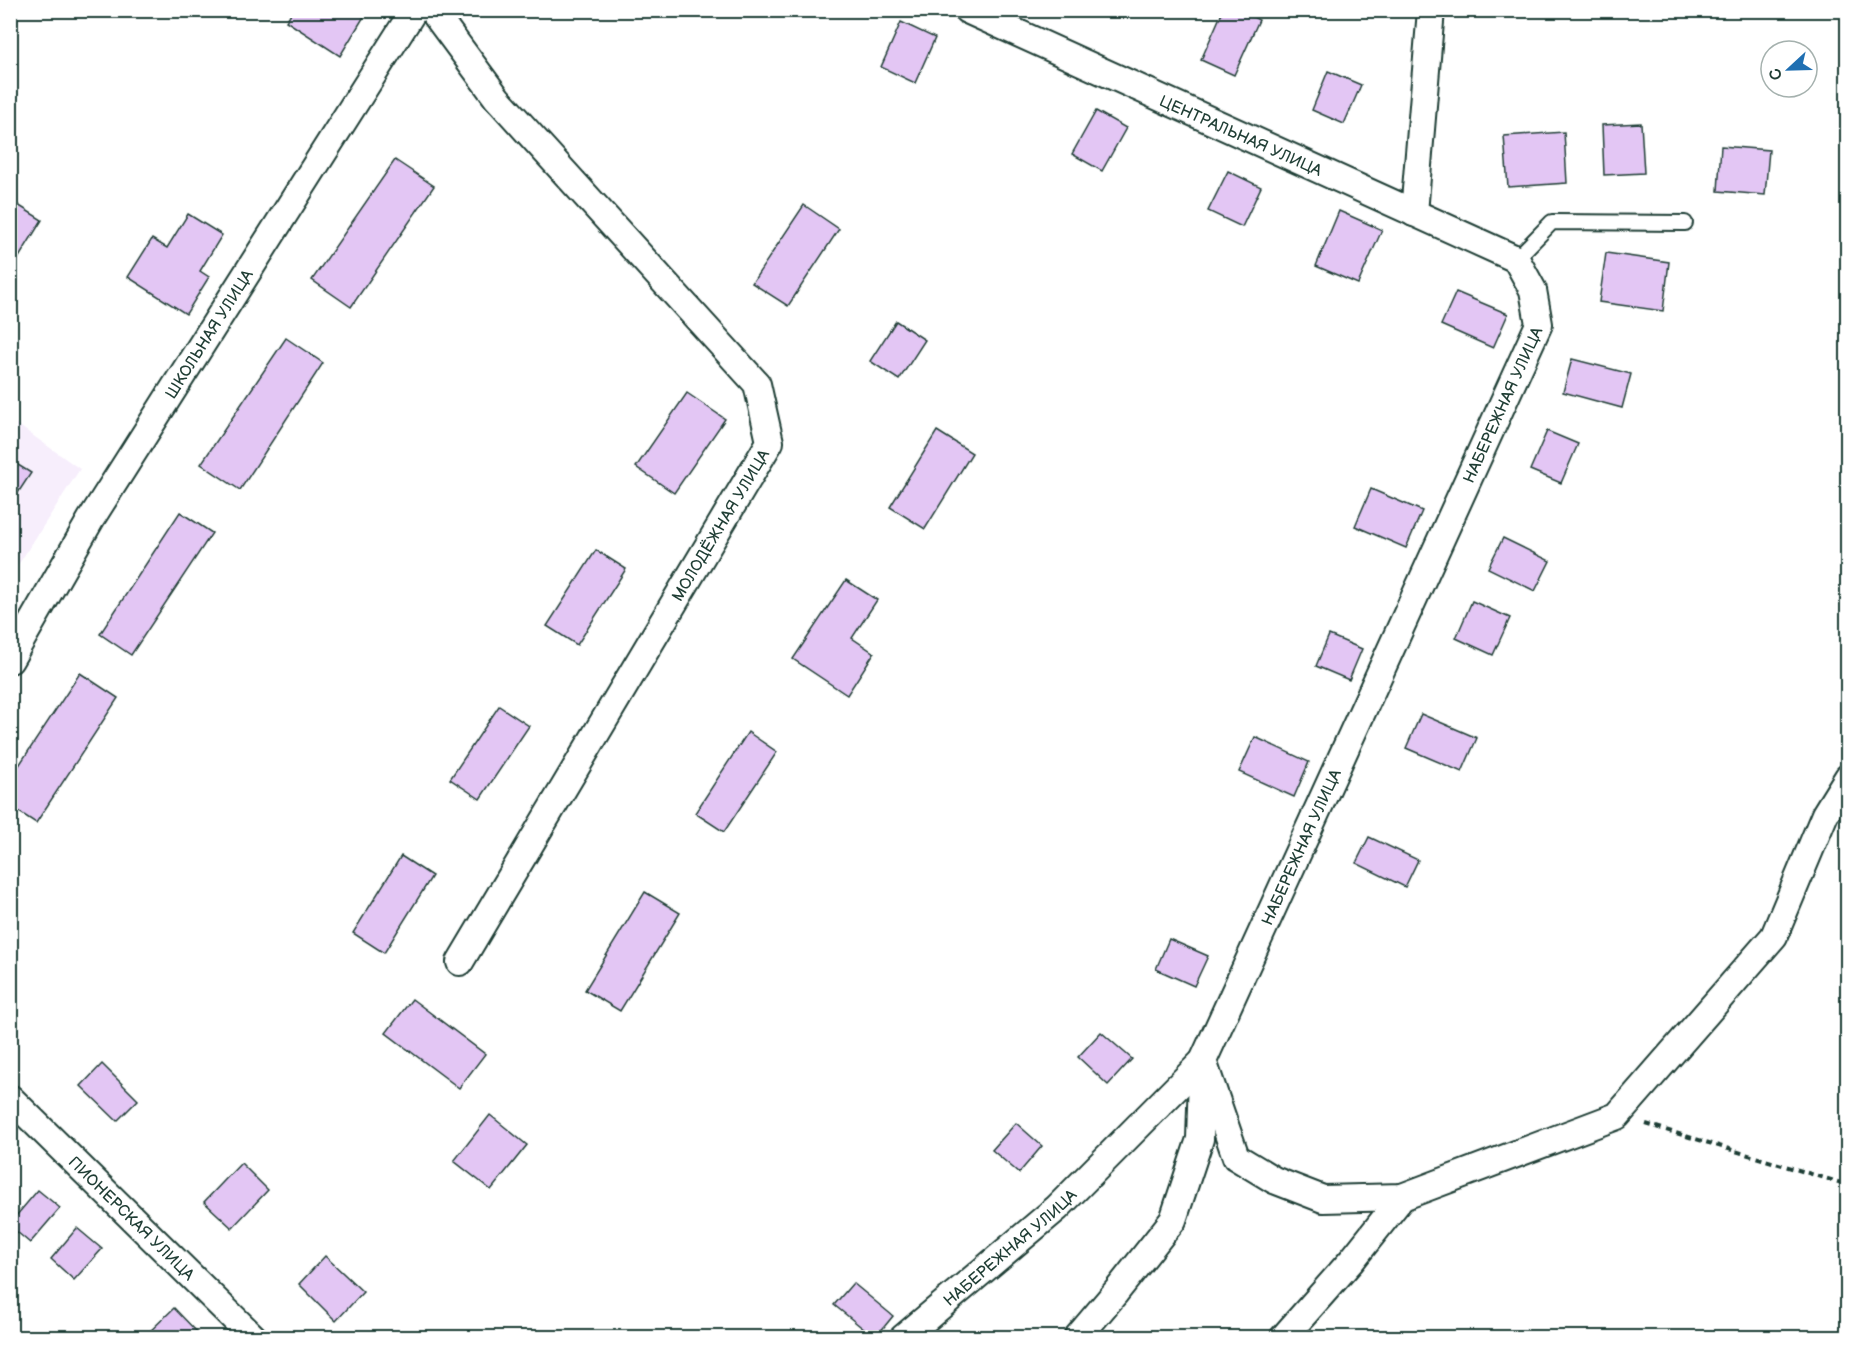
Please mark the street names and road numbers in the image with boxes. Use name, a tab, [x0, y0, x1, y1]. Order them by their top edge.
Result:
street label: ЦЕНТРАЛЬНАЯ УЛИЦА	[1156, 92, 1325, 181]
street label: ШКОЛЬНАЯ УЛИЦА	[162, 266, 258, 403]
street label: НАБЕРЕЖНАЯ УЛИЦА	[1460, 324, 1547, 486]
street label: МОЛОДЁЖНАЯ УЛИЦА	[668, 446, 774, 605]
street label: НАБЕРЕЖНАЯ УЛИЦА	[1258, 766, 1346, 928]
street label: ПИОНЕРСКАЯ УЛИЦА	[64, 1153, 198, 1285]
street label: НАБЕРЕЖНАЯ УЛИЦА	[940, 1186, 1081, 1311]

